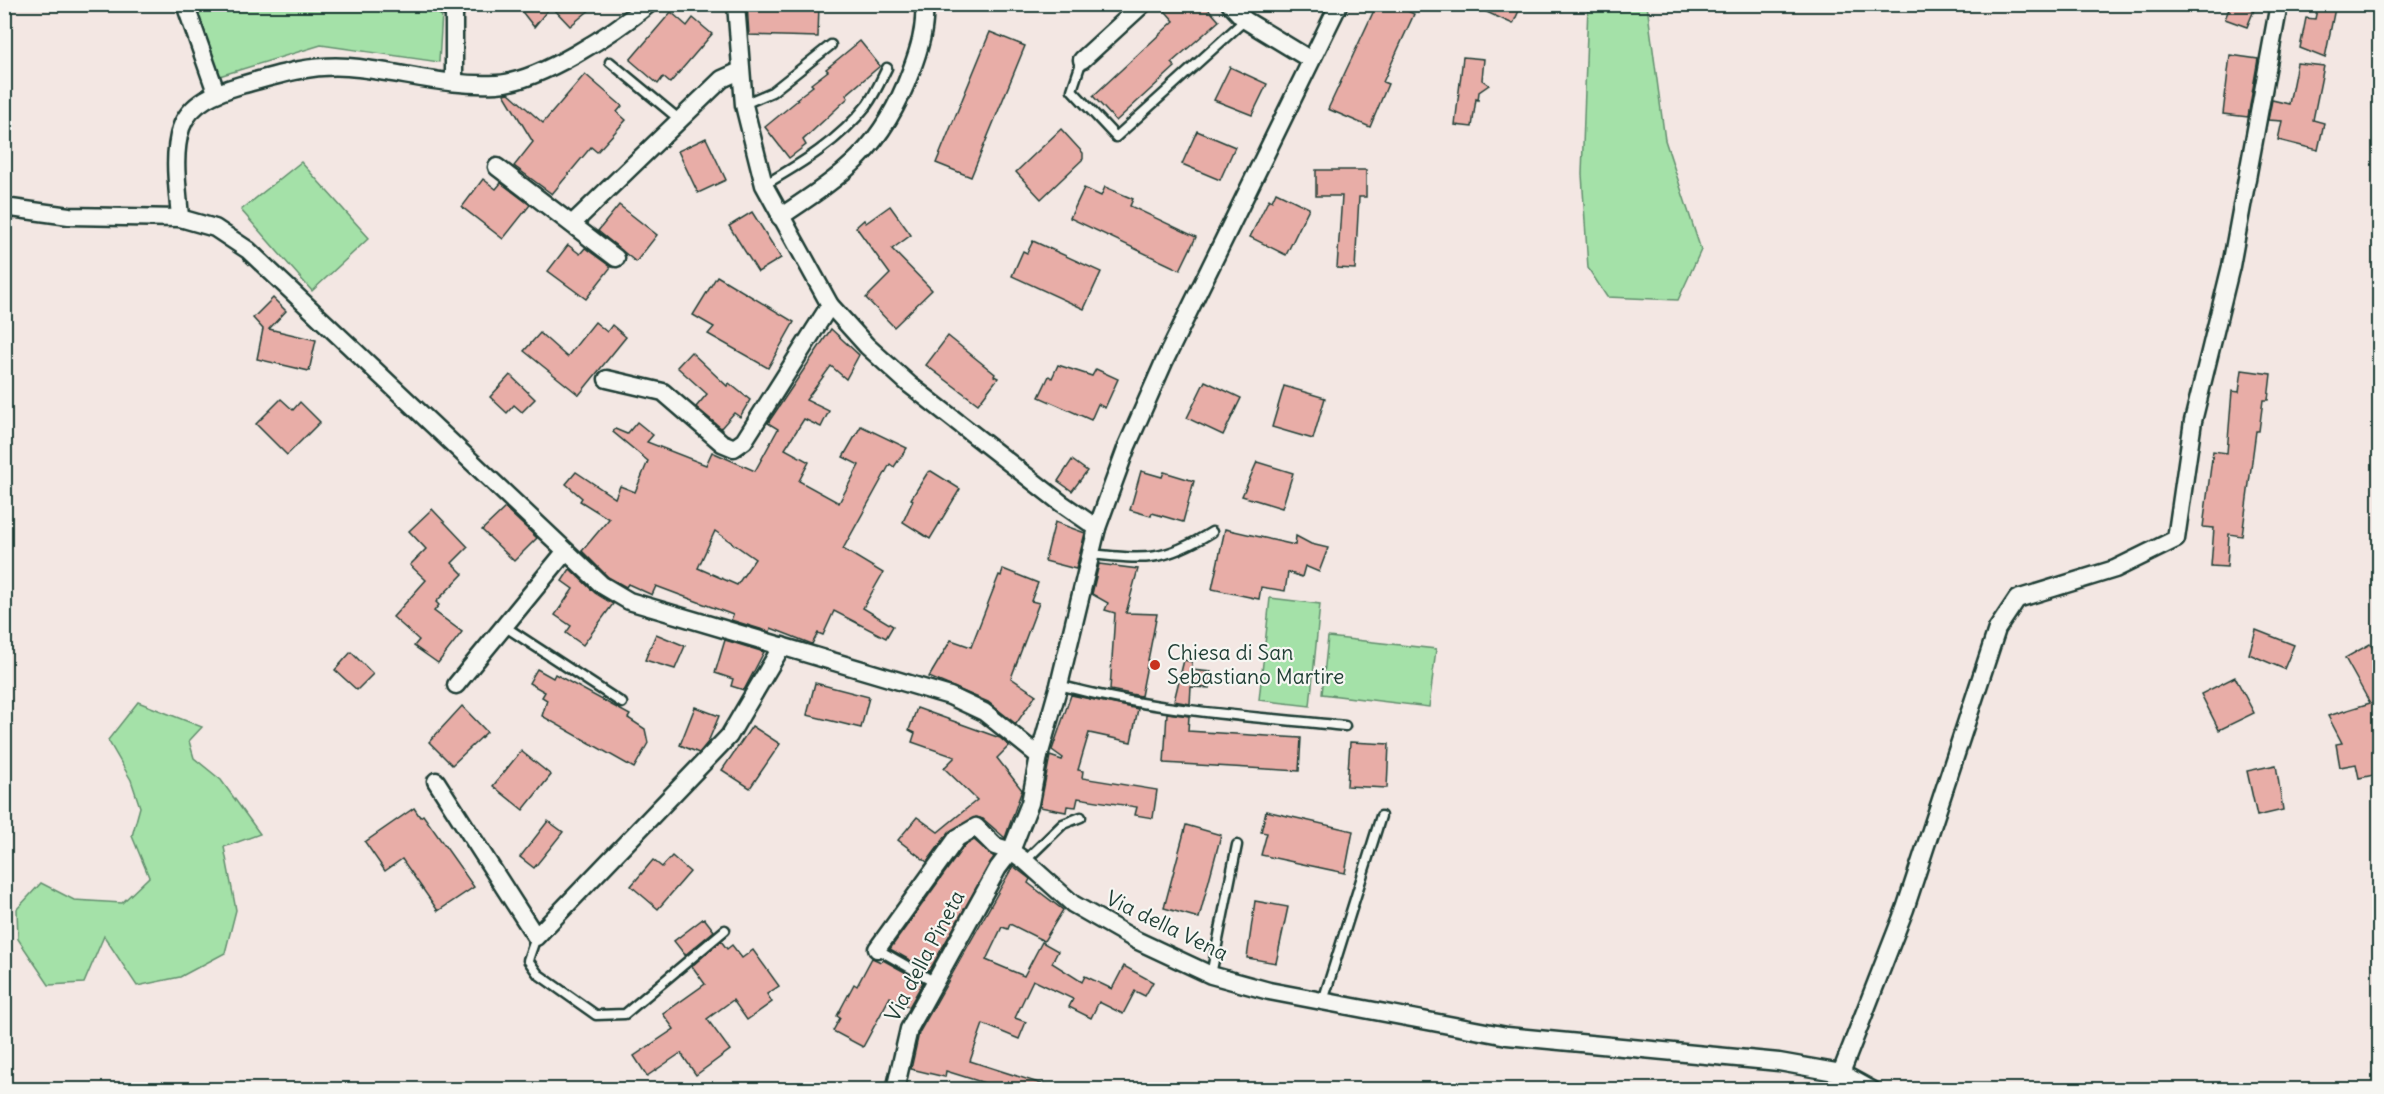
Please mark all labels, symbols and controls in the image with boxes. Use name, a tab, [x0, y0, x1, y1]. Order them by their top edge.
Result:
place label: Chiesa di San Sebastiano Martire	[1167, 639, 1344, 690]
marker: Chiesa di San Sebastiano Martire	[1148, 658, 1162, 672]
street label: Via della Vena	[1102, 884, 1233, 967]
street label: Via della Pineta	[879, 886, 970, 1026]

